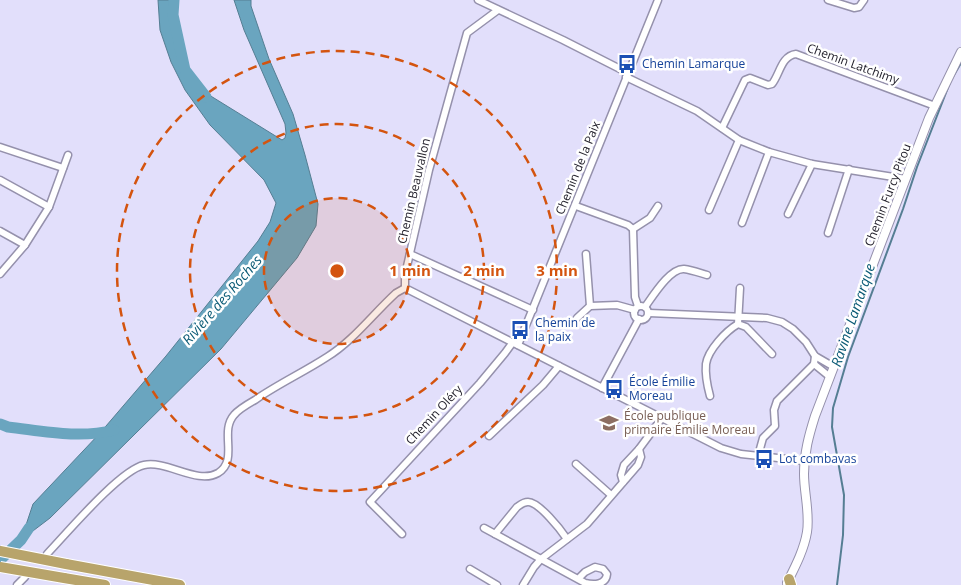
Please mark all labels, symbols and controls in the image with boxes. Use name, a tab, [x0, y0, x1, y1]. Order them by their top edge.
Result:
street label: Chemin Latchimy	[805, 39, 902, 88]
bus stop icon: Chemin Lamarque	[616, 53, 638, 75]
place label: Chemin Lamarque	[642, 55, 746, 72]
street label: Chemin de la Paix	[551, 118, 604, 217]
street label: Chemin Beauvallon	[393, 136, 434, 245]
street label: Chemin Furcy Pitou	[860, 141, 915, 249]
water label: Rivière des Roches	[177, 251, 266, 348]
text: 1 min	[389, 260, 431, 280]
text: 2 min	[463, 260, 505, 280]
text: 3 min	[536, 260, 578, 280]
water label: Ravine Lamarque	[826, 261, 879, 369]
centre of rings	[328, 262, 346, 280]
place label: Chemin de la paix	[535, 314, 596, 345]
bus stop icon: Chemin de la paix	[509, 319, 531, 341]
place label: École Émilie Moreau	[629, 373, 695, 404]
bus stop icon: École Émilie Moreau	[603, 378, 625, 400]
street label: Chemin Oléry	[401, 380, 467, 448]
place label: École publique primaire Émilie Moreau	[624, 407, 755, 438]
school or university icon: École publique primaire Émilie Moreau	[598, 412, 620, 434]
bus stop icon: Lot combavas	[753, 448, 775, 470]
place label: Lot combavas	[779, 450, 857, 467]

